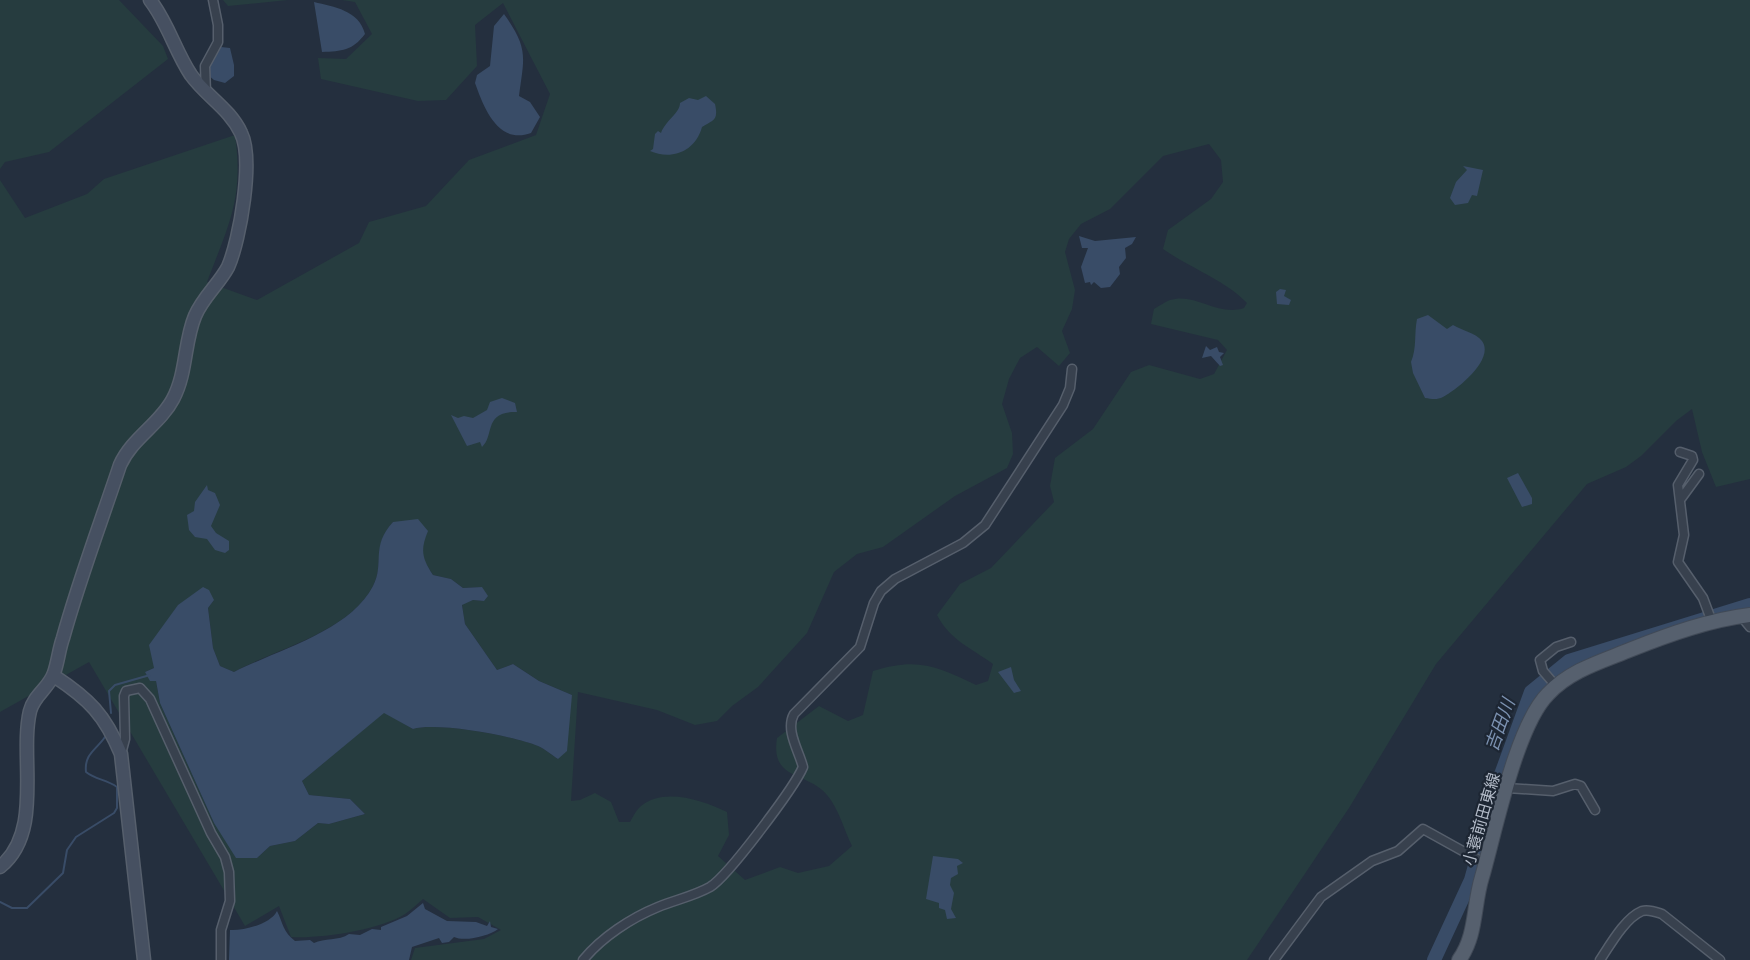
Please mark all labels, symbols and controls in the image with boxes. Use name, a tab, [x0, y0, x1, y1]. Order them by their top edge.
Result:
water label: 吉田川	[1479, 693, 1521, 754]
street label: 小蓑前田東線	[1457, 770, 1506, 868]

